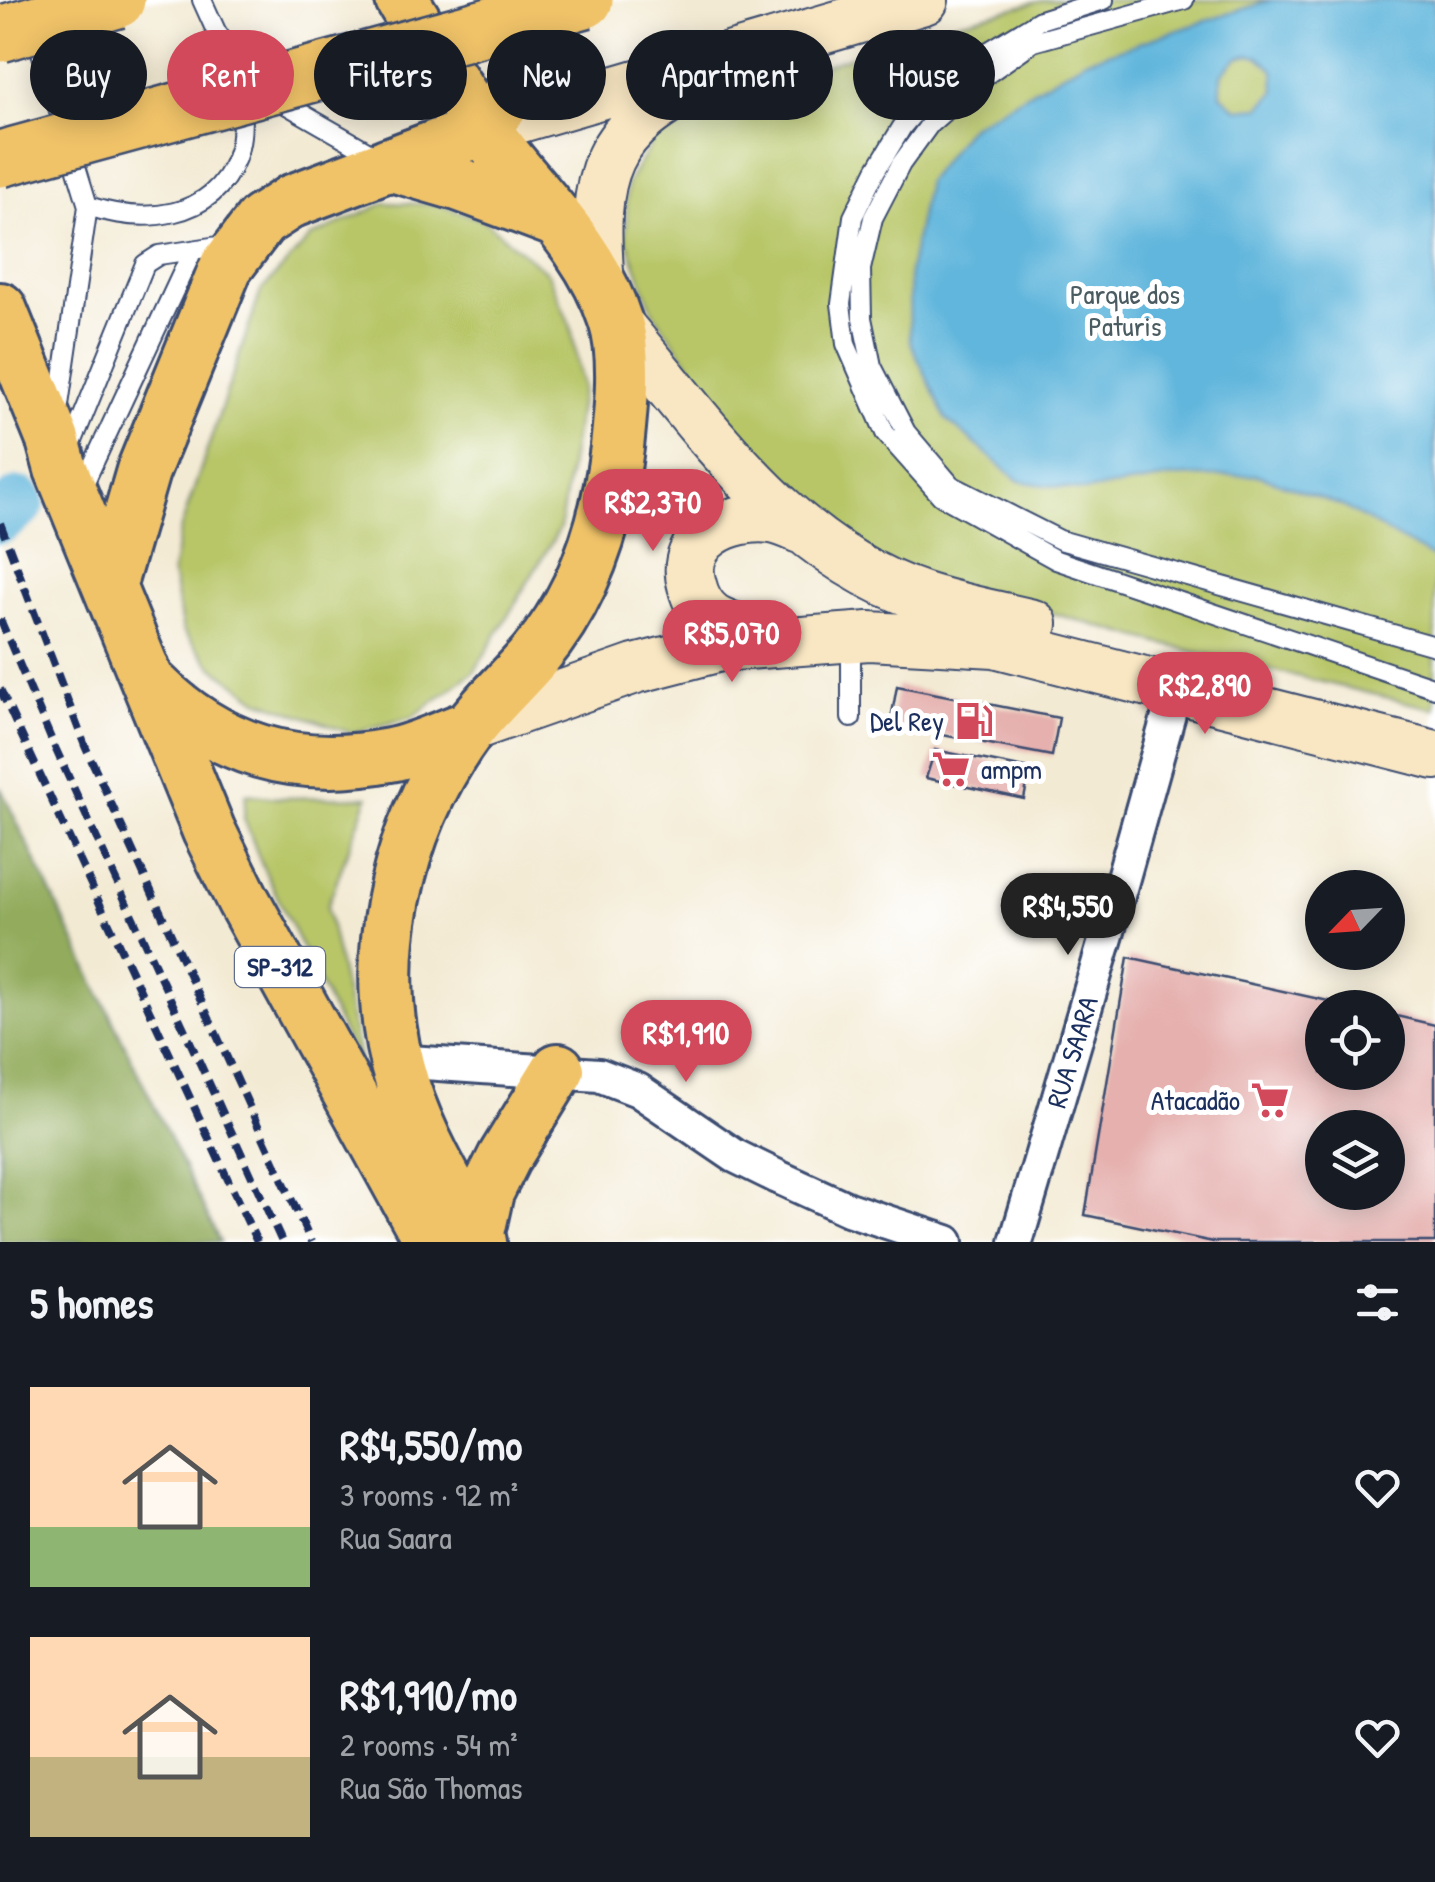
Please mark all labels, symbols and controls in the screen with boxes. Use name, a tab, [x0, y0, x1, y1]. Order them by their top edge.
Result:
chip: Buy	[30, 30, 147, 120]
chip: Rent	[167, 30, 294, 120]
chip: Filters	[314, 30, 467, 120]
chip: New	[487, 30, 606, 120]
chip: Apartment	[626, 30, 833, 120]
chip: House	[853, 30, 995, 120]
park label: Parque dos Paturis	[1070, 275, 1180, 345]
pin: R$2,370	[561, 469, 745, 554]
text: R$2,370	[605, 480, 701, 523]
pin: R$5,070	[640, 600, 824, 685]
text: R$5,070	[684, 611, 780, 654]
pin: R$2,890	[1113, 652, 1297, 737]
text: R$2,890	[1159, 663, 1251, 706]
fuel station icon: Del Rey	[953, 700, 995, 742]
place label: Del Rey	[870, 702, 944, 740]
supermarket icon: ampm	[930, 748, 972, 790]
place label: ampm	[981, 750, 1042, 788]
north arrow	[1305, 870, 1405, 970]
map controls	[1305, 870, 1405, 1210]
pin: R$4,550	[976, 873, 1160, 958]
text: R$4,550	[1023, 884, 1113, 927]
road number: SP-312	[235, 947, 325, 987]
button: locate	[1305, 990, 1405, 1090]
street label: RUA SAARA	[1037, 991, 1107, 1112]
pin: R$1,910	[594, 1000, 778, 1085]
text: R$1,910	[643, 1011, 729, 1054]
supermarket icon: Atacadão	[1249, 1079, 1291, 1121]
place label: Atacadão	[1151, 1081, 1240, 1119]
button: layers	[1305, 1110, 1405, 1210]
text: 5 homes	[30, 1274, 153, 1331]
icon: filters	[1350, 1275, 1405, 1330]
text: R$4,550/mo	[340, 1416, 522, 1473]
icon: home	[110, 1427, 230, 1547]
icon: heart	[1350, 1460, 1405, 1515]
text: 3 rooms · 92 m²	[340, 1473, 518, 1516]
text: Rua Saara	[340, 1516, 452, 1559]
text: R$1,910/mo	[340, 1666, 517, 1723]
icon: home	[110, 1677, 230, 1797]
icon: heart	[1350, 1710, 1405, 1765]
text: 2 rooms · 54 m²	[340, 1723, 518, 1766]
text: Rua São Thomas	[340, 1766, 523, 1809]

